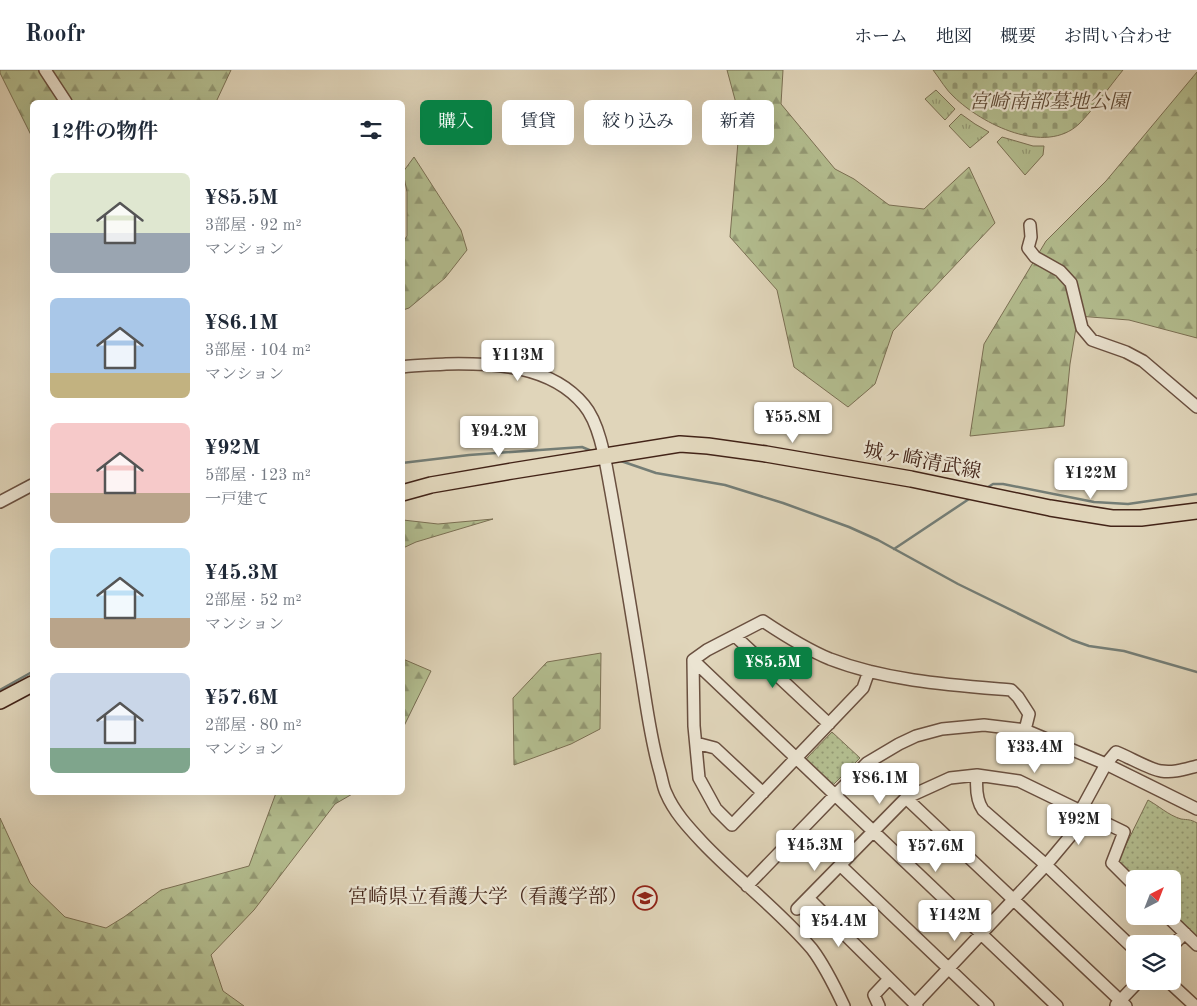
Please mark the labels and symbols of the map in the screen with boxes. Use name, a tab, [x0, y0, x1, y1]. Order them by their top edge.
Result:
park label: 宮崎南部墓地公園	[969, 91, 1132, 113]
pin: ¥113M	[483, 340, 553, 382]
pin: ¥55.8M	[752, 402, 834, 444]
pin: ¥94.2M	[458, 416, 540, 458]
street label: 城ヶ崎清武線	[861, 439, 983, 483]
pin: ¥122M	[1056, 458, 1126, 500]
pin: ¥85.5M	[732, 646, 814, 689]
pin: ¥33.4M	[994, 732, 1076, 774]
pin: ¥86.1M	[839, 762, 921, 805]
pin: ¥92M	[1049, 804, 1109, 846]
pin: ¥45.3M	[774, 830, 856, 872]
pin: ¥57.6M	[895, 830, 977, 873]
north arrow	[1126, 870, 1181, 925]
school or university icon: 宮崎県立看護大学（看護学部）	[632, 885, 658, 911]
place label: 宮崎県立看護大学（看護学部）	[348, 886, 628, 908]
pin: ¥142M	[920, 900, 990, 942]
pin: ¥54.4M	[798, 906, 880, 948]

